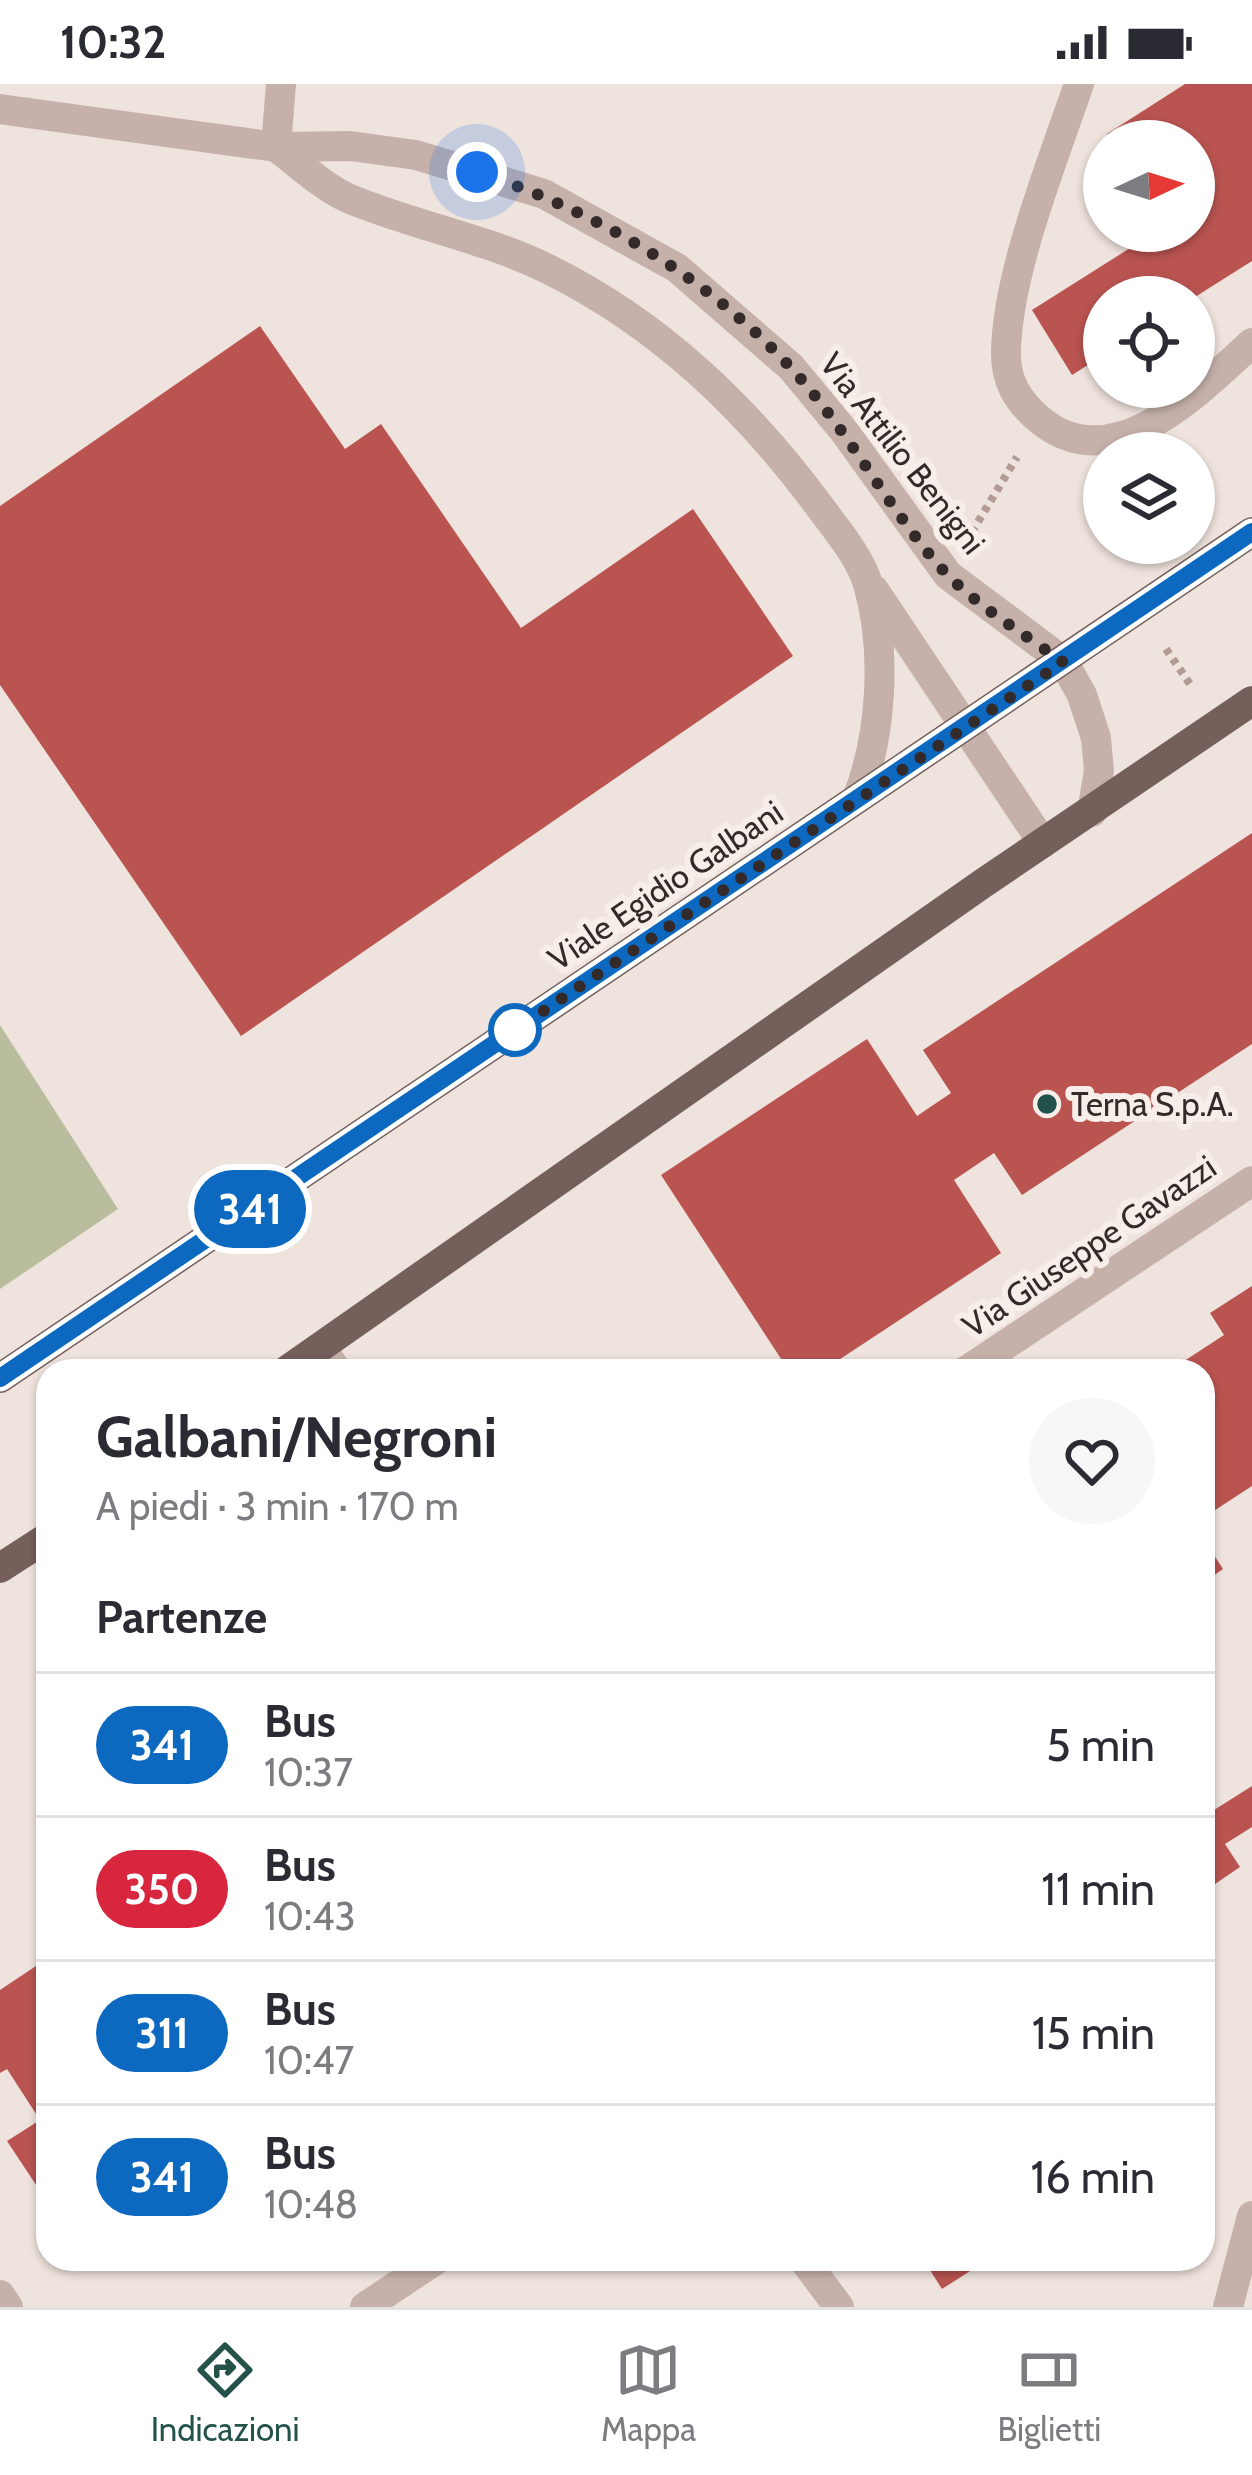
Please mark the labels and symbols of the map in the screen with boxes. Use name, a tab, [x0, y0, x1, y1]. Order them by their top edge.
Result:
north arrow	[1083, 120, 1215, 252]
your location	[447, 142, 507, 202]
street label: Via Attilio Benigni	[812, 344, 994, 562]
street label: Viale Egidio Galbani	[540, 792, 790, 978]
unlabelled marker	[490, 1005, 540, 1055]
place label: Terna S.p.A.	[1071, 1084, 1234, 1124]
marker: Terna S.p.A.	[1034, 1091, 1060, 1117]
street label: Via Giuseppe Gavazzi	[955, 1146, 1223, 1346]
line badge: 341	[181, 1170, 319, 1248]

